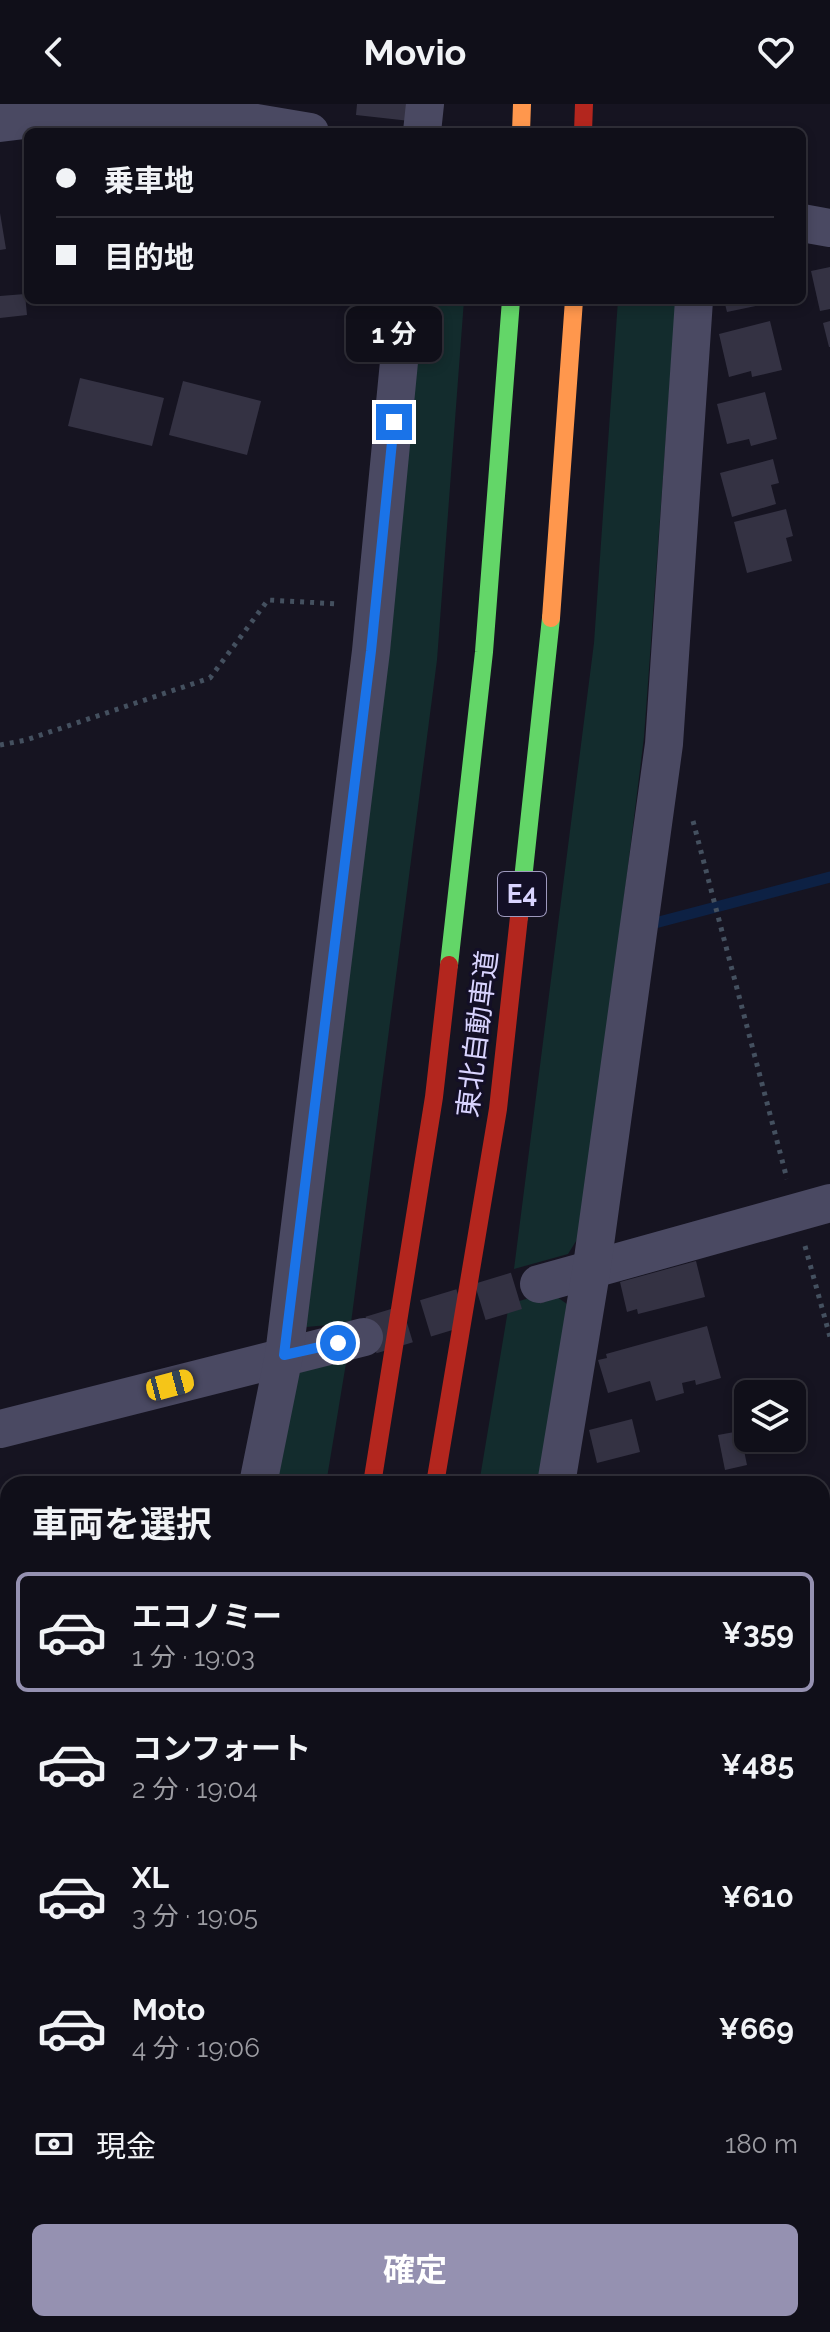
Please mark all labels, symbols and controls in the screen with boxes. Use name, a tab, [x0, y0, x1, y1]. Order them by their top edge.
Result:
icon: back	[32, 30, 76, 74]
icon: heart	[754, 30, 798, 74]
text: Movio	[364, 31, 466, 73]
text: 乗車地	[104, 163, 194, 198]
text: 目的地	[104, 240, 194, 275]
callout: 1 分	[346, 306, 442, 362]
text: 1 分	[371, 319, 417, 349]
route end	[376, 404, 412, 440]
road number: E4	[498, 872, 546, 916]
street label: 東北自動車道	[451, 949, 504, 1119]
route start	[320, 1325, 356, 1361]
car	[144, 1367, 196, 1403]
map controls	[734, 1380, 806, 1452]
button: layers	[734, 1380, 806, 1452]
text: 車両を選択	[32, 1503, 212, 1545]
icon: car	[36, 1596, 108, 1668]
text: エコノミー	[132, 1599, 282, 1634]
text: ¥359	[722, 1615, 794, 1650]
text: 1 分 · 19:03	[132, 1642, 255, 1672]
icon: car	[36, 1728, 108, 1800]
text: コンフォート	[132, 1731, 311, 1766]
text: ¥485	[721, 1747, 794, 1782]
text: 2 分 · 19:04	[132, 1774, 258, 1804]
icon: car	[36, 1860, 108, 1932]
text: XL	[132, 1860, 169, 1895]
text: ¥610	[721, 1879, 794, 1914]
text: 3 分 · 19:05	[132, 1901, 258, 1931]
icon: car	[36, 1992, 108, 2064]
text: Moto	[132, 1992, 205, 2027]
text: ¥669	[719, 2011, 794, 2046]
text: 4 分 · 19:06	[132, 2033, 260, 2063]
icon: cash	[32, 2122, 76, 2166]
text: 現金	[96, 2129, 156, 2164]
text: 180 m	[725, 2129, 798, 2159]
button: 確定	[32, 2224, 798, 2316]

